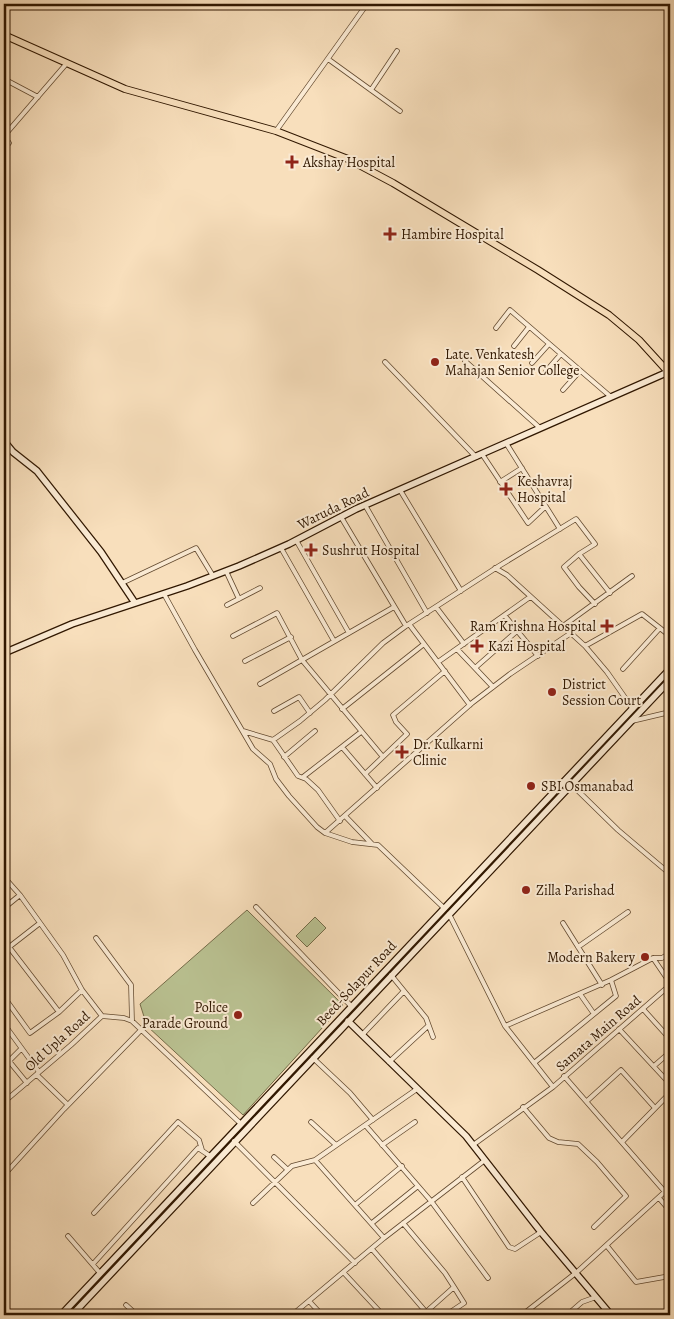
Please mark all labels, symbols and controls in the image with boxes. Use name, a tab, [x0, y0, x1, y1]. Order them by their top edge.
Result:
place label: Akshay Hospital	[302, 153, 396, 172]
marker: Akshay Hospital	[285, 155, 299, 169]
place label: Hambire Hospital	[401, 225, 504, 244]
marker: Hambire Hospital	[383, 227, 397, 241]
place label: Late. Venkatesh Mahajan Senior College	[445, 345, 580, 380]
marker: Late. Venkatesh Mahajan Senior College	[429, 356, 441, 368]
place label: Keshavraj Hospital	[517, 472, 572, 507]
marker: Keshavraj Hospital	[499, 482, 513, 496]
street label: Waruda Road	[293, 483, 373, 534]
place label: Sushrut Hospital	[322, 541, 420, 560]
marker: Sushrut Hospital	[304, 543, 318, 557]
place label: Ram Krishna Hospital	[470, 617, 597, 636]
marker: Ram Krishna Hospital	[600, 619, 614, 633]
place label: Kazi Hospital	[488, 637, 566, 656]
marker: Kazi Hospital	[470, 639, 484, 653]
place label: District Session Court	[562, 675, 641, 710]
marker: District Session Court	[546, 686, 558, 698]
place label: Dr. Kulkarni Clinic	[413, 735, 484, 770]
marker: Dr. Kulkarni Clinic	[395, 745, 409, 759]
place label: SBI Osmanabad	[541, 777, 634, 796]
marker: SBI Osmanabad	[525, 780, 537, 792]
place label: Zilla Parishad	[536, 881, 615, 900]
marker: Zilla Parishad	[520, 884, 532, 896]
street label: Beed-Solapur Road	[312, 936, 401, 1030]
place label: Modern Bakery	[547, 948, 636, 967]
marker: Modern Bakery	[639, 951, 651, 963]
street label: Samata Main Road	[552, 991, 645, 1076]
place label: Police Parade Ground	[142, 998, 228, 1033]
street label: Old Upla Road	[21, 1007, 94, 1076]
marker: Police Parade Ground	[232, 1009, 244, 1021]

